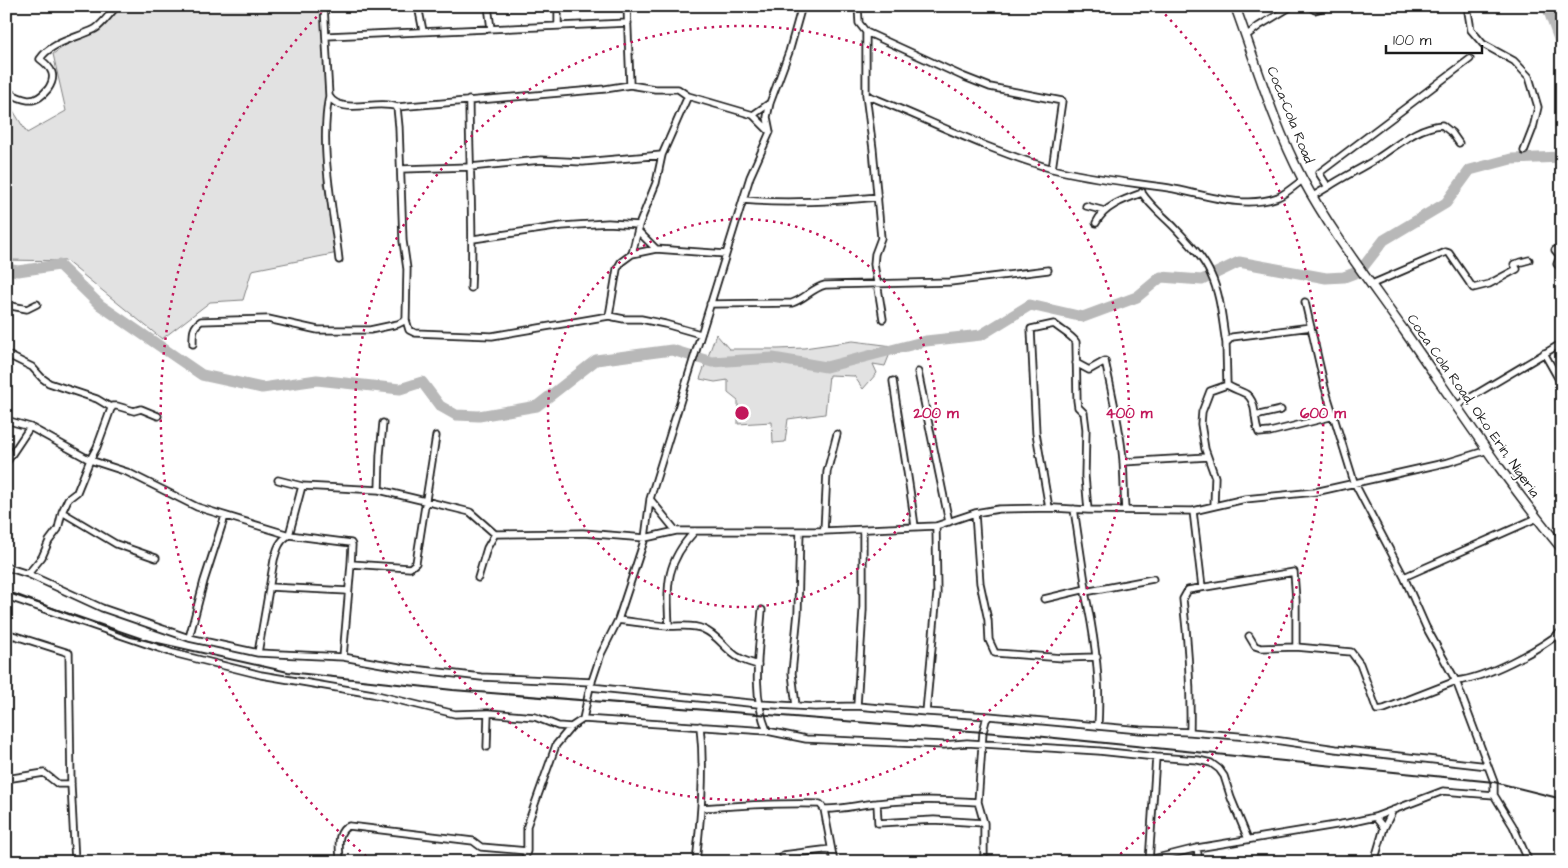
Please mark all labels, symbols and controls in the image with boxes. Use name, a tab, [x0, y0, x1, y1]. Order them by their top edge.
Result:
scale bar	[1386, 22, 1482, 54]
text: 100 m	[1393, 30, 1432, 51]
street label: Coca-Cola Road	[1261, 64, 1319, 166]
street label: Coca Cola Road, Oko Erin, Nigeria	[1402, 310, 1544, 502]
text: 200 m	[912, 403, 959, 424]
text: 400 m	[1106, 403, 1153, 424]
text: 600 m	[1300, 403, 1346, 424]
centre of rings	[733, 404, 751, 422]

